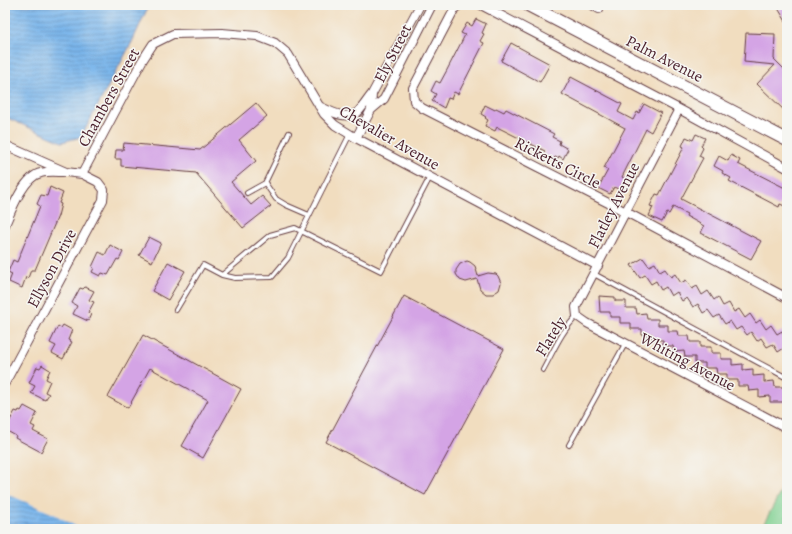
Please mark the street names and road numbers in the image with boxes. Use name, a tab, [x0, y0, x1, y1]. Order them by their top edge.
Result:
street label: Ely Street	[369, 20, 417, 87]
street label: Palm Avenue	[622, 30, 707, 88]
street label: Chambers Street	[73, 44, 145, 151]
street label: Chevalier Avenue	[335, 100, 444, 176]
street label: Ricketts Circle	[511, 132, 604, 194]
street label: Flatley Avenue	[583, 159, 645, 252]
street label: Ellyson Drive	[22, 225, 82, 312]
street label: Flately	[530, 312, 572, 361]
street label: Whiting Avenue	[635, 327, 739, 396]

